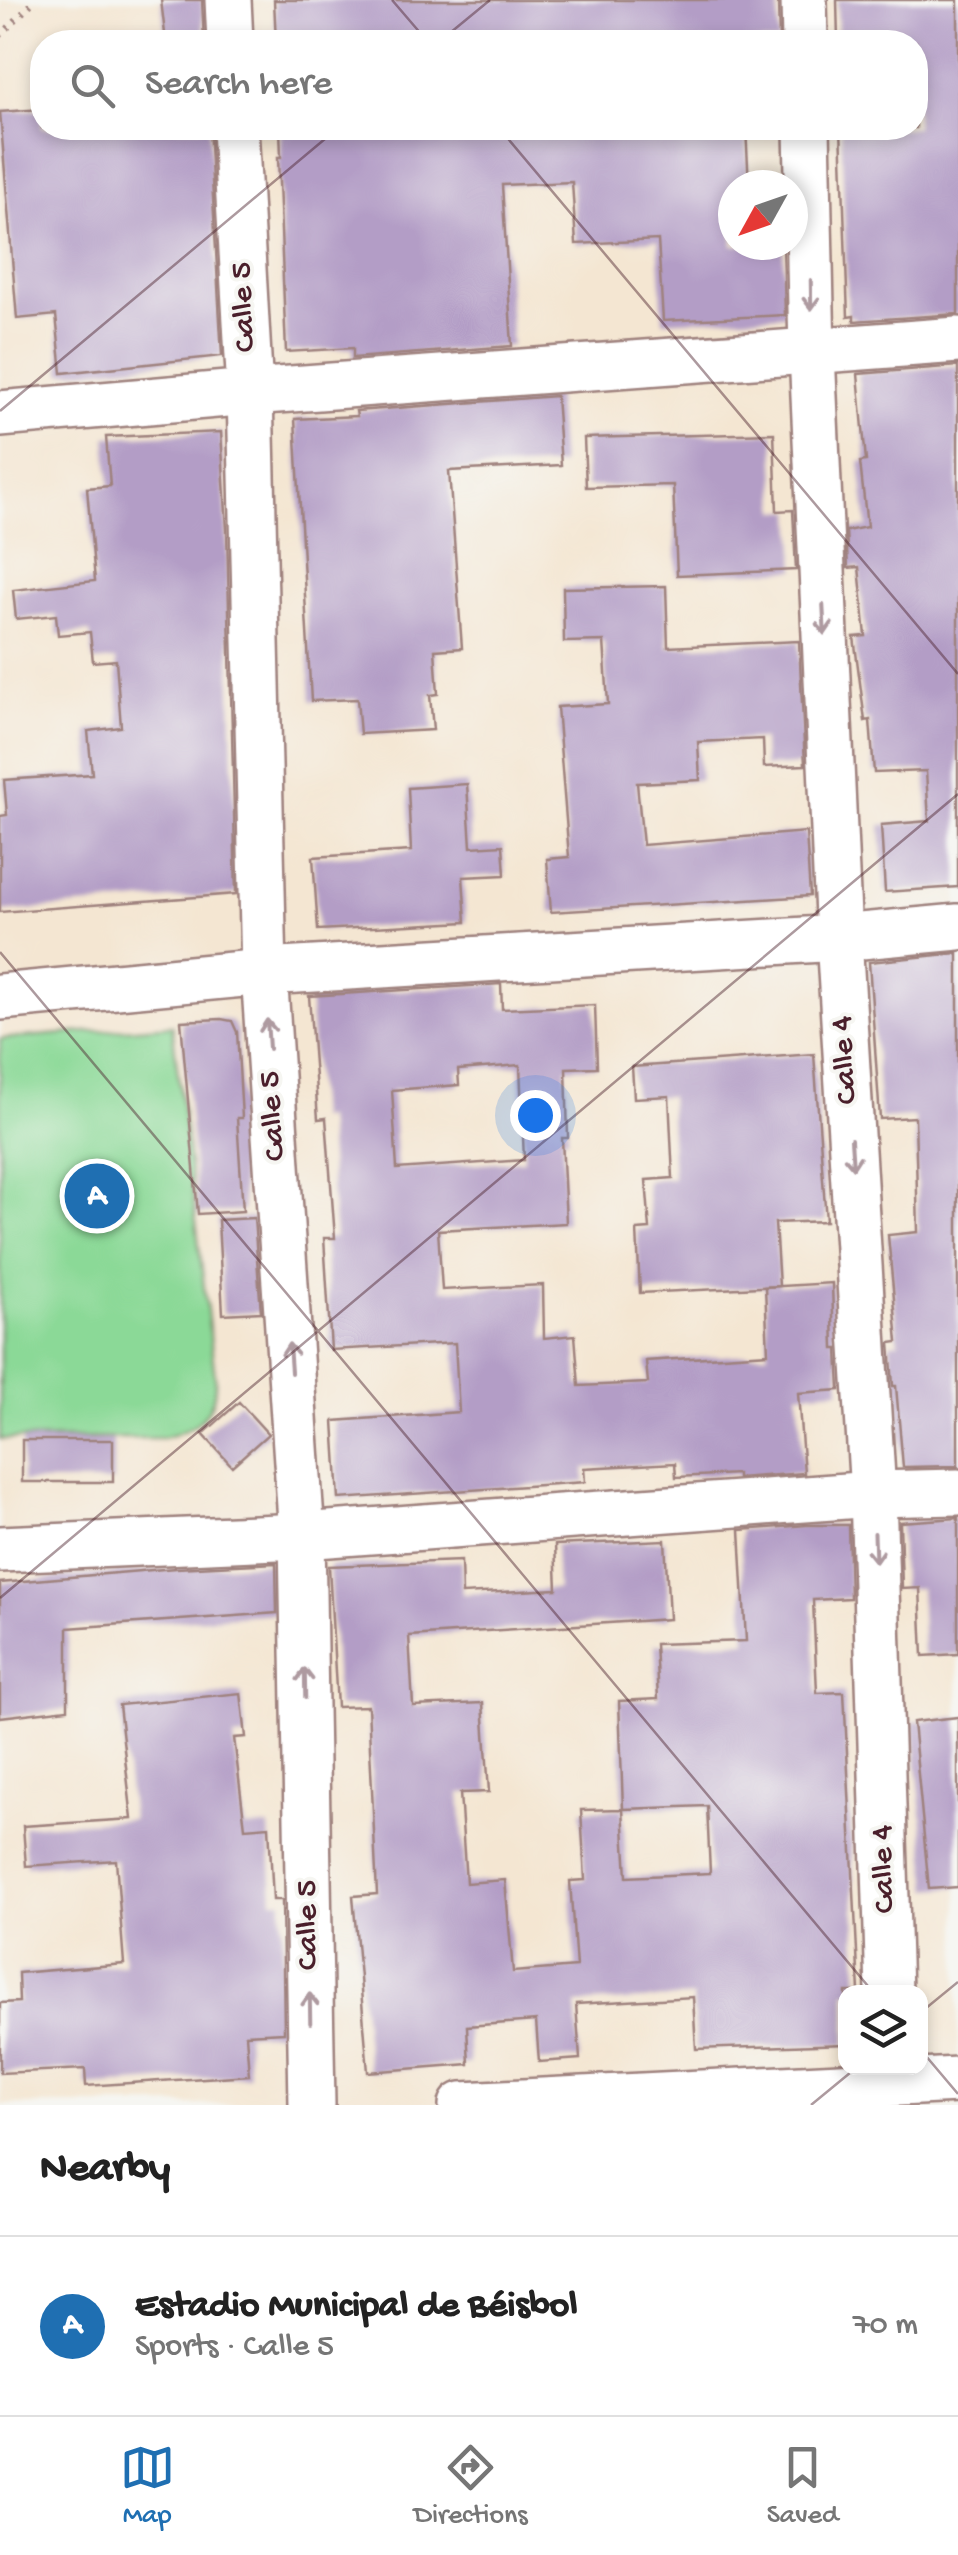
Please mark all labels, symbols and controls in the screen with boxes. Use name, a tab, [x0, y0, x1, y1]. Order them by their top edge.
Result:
search box	[30, 30, 928, 140]
icon: search	[65, 58, 120, 113]
text: Search here	[145, 63, 332, 107]
north arrow	[718, 170, 808, 260]
street label: Calle 5	[224, 261, 266, 353]
one-way arrow	[802, 278, 821, 310]
one-way arrow	[815, 603, 834, 635]
street label: Calle 4	[824, 1015, 868, 1105]
one-way arrow	[258, 1018, 277, 1050]
street label: Calle 5	[252, 1070, 296, 1162]
your location	[510, 1090, 561, 1141]
one-way arrow	[843, 1137, 862, 1169]
pin: A	[64, 1158, 130, 1234]
one-way arrow	[280, 1342, 299, 1375]
one-way arrow	[865, 1532, 884, 1564]
one-way arrow	[295, 1667, 314, 1699]
street label: Calle 4	[864, 1824, 906, 1914]
street label: Calle 5	[289, 1880, 329, 1970]
map controls	[838, 1985, 928, 2075]
button: layers	[838, 1985, 928, 2075]
one-way arrow	[300, 1992, 320, 2024]
text: Nearby	[40, 2146, 170, 2195]
text: Estadio Municipal de Béisbol	[135, 2285, 578, 2329]
text: A	[63, 2307, 82, 2345]
text: 70 m	[853, 2307, 918, 2345]
text: Sports · Calle 5	[135, 2329, 334, 2367]
tab: Map	[120, 2440, 175, 2533]
tab: Directions	[414, 2440, 528, 2533]
tab: Saved	[767, 2440, 838, 2533]

